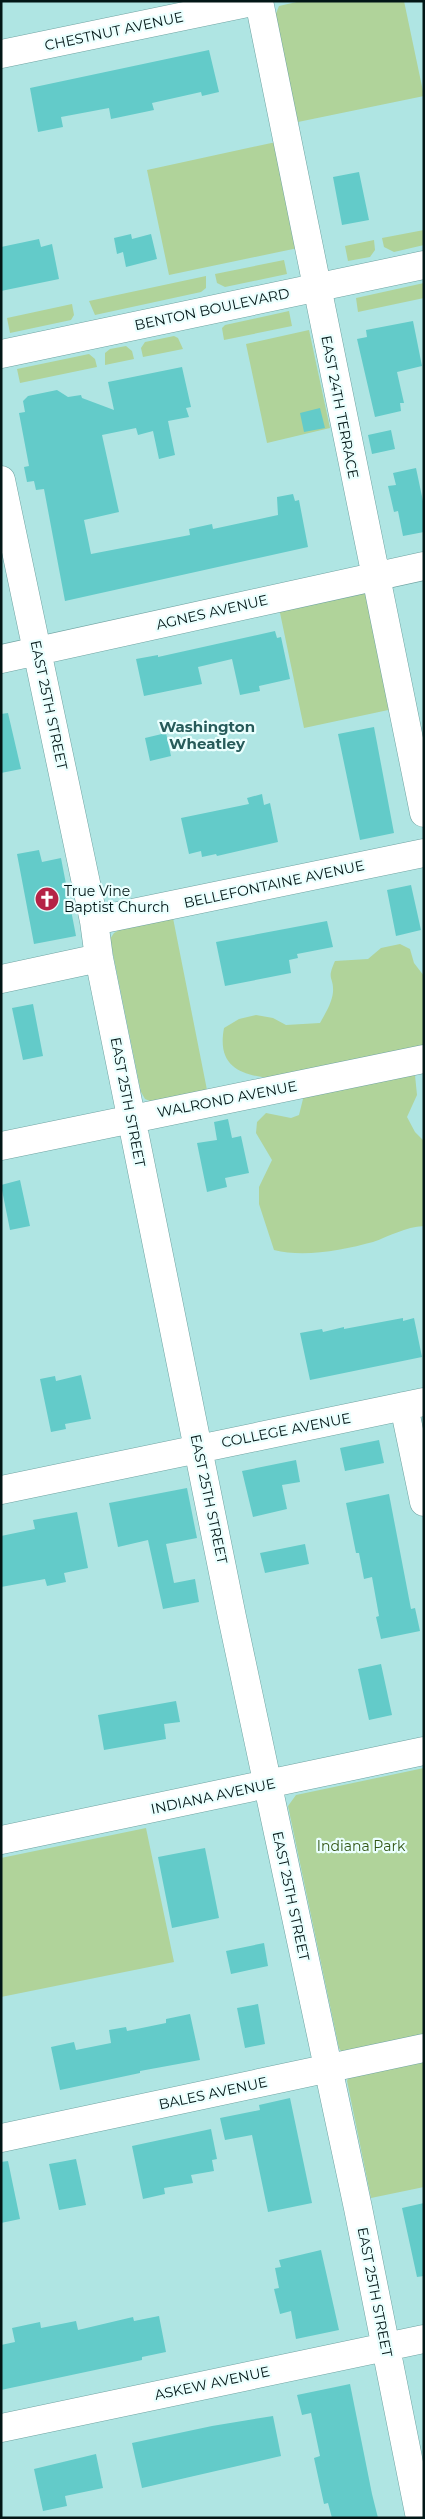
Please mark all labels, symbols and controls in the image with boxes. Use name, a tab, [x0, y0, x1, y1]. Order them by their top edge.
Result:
street label: CHESTNUT AVENUE	[43, 7, 185, 55]
street label: BENTON BOULEVARD	[133, 284, 291, 334]
street label: EAST 24TH TERRACE	[317, 334, 363, 480]
street label: AGNES AVENUE	[154, 590, 270, 634]
street label: EAST 25TH STREET	[26, 639, 72, 771]
district label: Washington Wheatley	[159, 717, 255, 753]
street label: BELLEFONTAINE AVENUE	[182, 856, 366, 912]
place label: True Vine Baptist Church	[64, 882, 169, 916]
church icon: True Vine Baptist Church	[34, 886, 60, 912]
street label: EAST 25TH STREET	[107, 1036, 149, 1168]
street label: WALROND AVENUE	[156, 1077, 298, 1121]
street label: COLLEGE AVENUE	[220, 1409, 352, 1451]
street label: EAST 25TH STREET	[186, 1433, 232, 1565]
street label: INDIANA AVENUE	[149, 1774, 277, 1818]
street label: EAST 25TH STREET	[268, 1830, 314, 1962]
park label: Indiana Park	[317, 1837, 406, 1855]
street label: BALES AVENUE	[157, 2073, 269, 2113]
street label: EAST 25TH STREET	[354, 2226, 396, 2358]
street label: ASKEW AVENUE	[153, 2362, 271, 2404]

